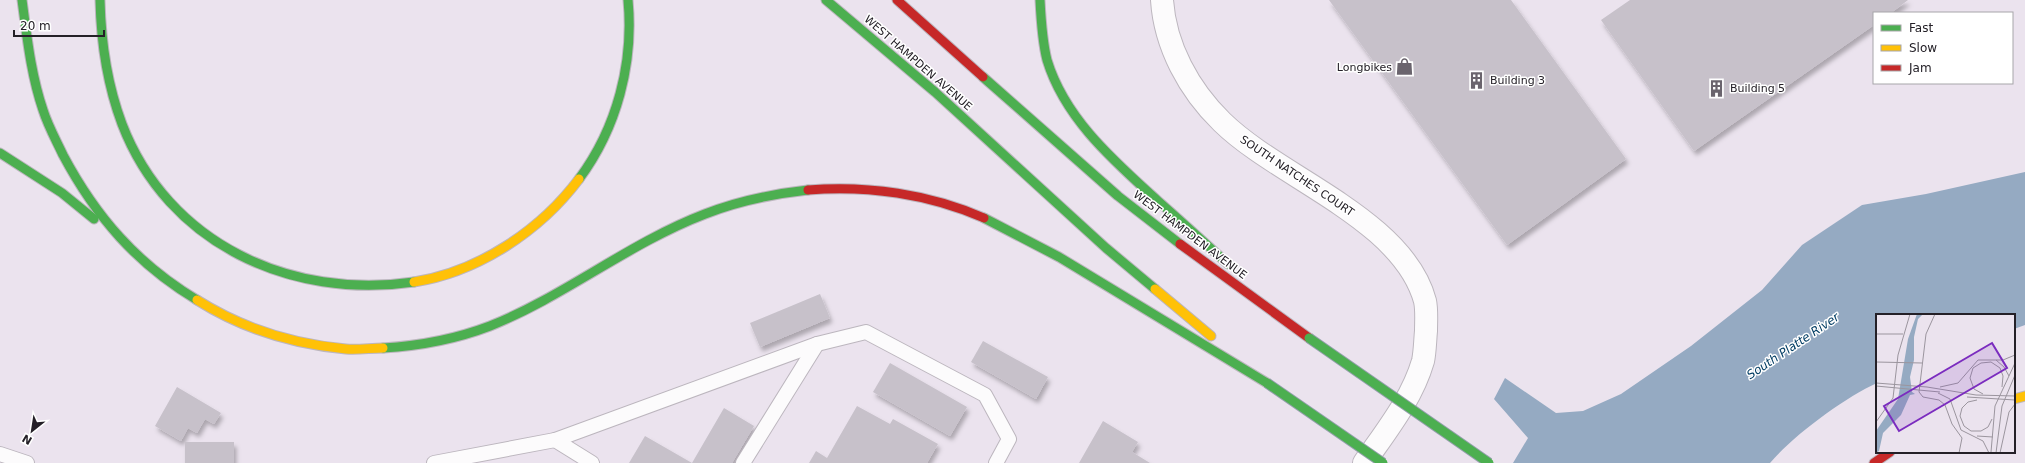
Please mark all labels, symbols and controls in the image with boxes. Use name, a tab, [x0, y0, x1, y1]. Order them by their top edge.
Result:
scale bar	[14, 12, 104, 38]
legend	[1873, 12, 2013, 84]
street label: WEST HAMPDEN AVENUE	[861, 13, 975, 113]
text: 20 m	[20, 19, 51, 33]
text: Fast	[1909, 21, 1933, 35]
text: Slow	[1909, 41, 1937, 55]
shop icon: Longbikes	[1395, 57, 1415, 77]
place label: Longbikes	[1337, 61, 1392, 74]
text: Jam	[1908, 61, 1932, 75]
building icon: Building 3	[1467, 70, 1487, 90]
place label: Building 3	[1490, 74, 1545, 87]
building icon: Building 5	[1707, 78, 1727, 98]
place label: Building 5	[1730, 82, 1785, 95]
street label: SOUTH NATCHES COURT	[1238, 133, 1357, 219]
street label: WEST HAMPDEN AVENUE	[1131, 188, 1249, 282]
water label: South Platte River	[1744, 309, 1843, 382]
inset map	[1876, 314, 2015, 453]
north arrow	[12, 411, 52, 451]
text: N	[20, 431, 34, 447]

